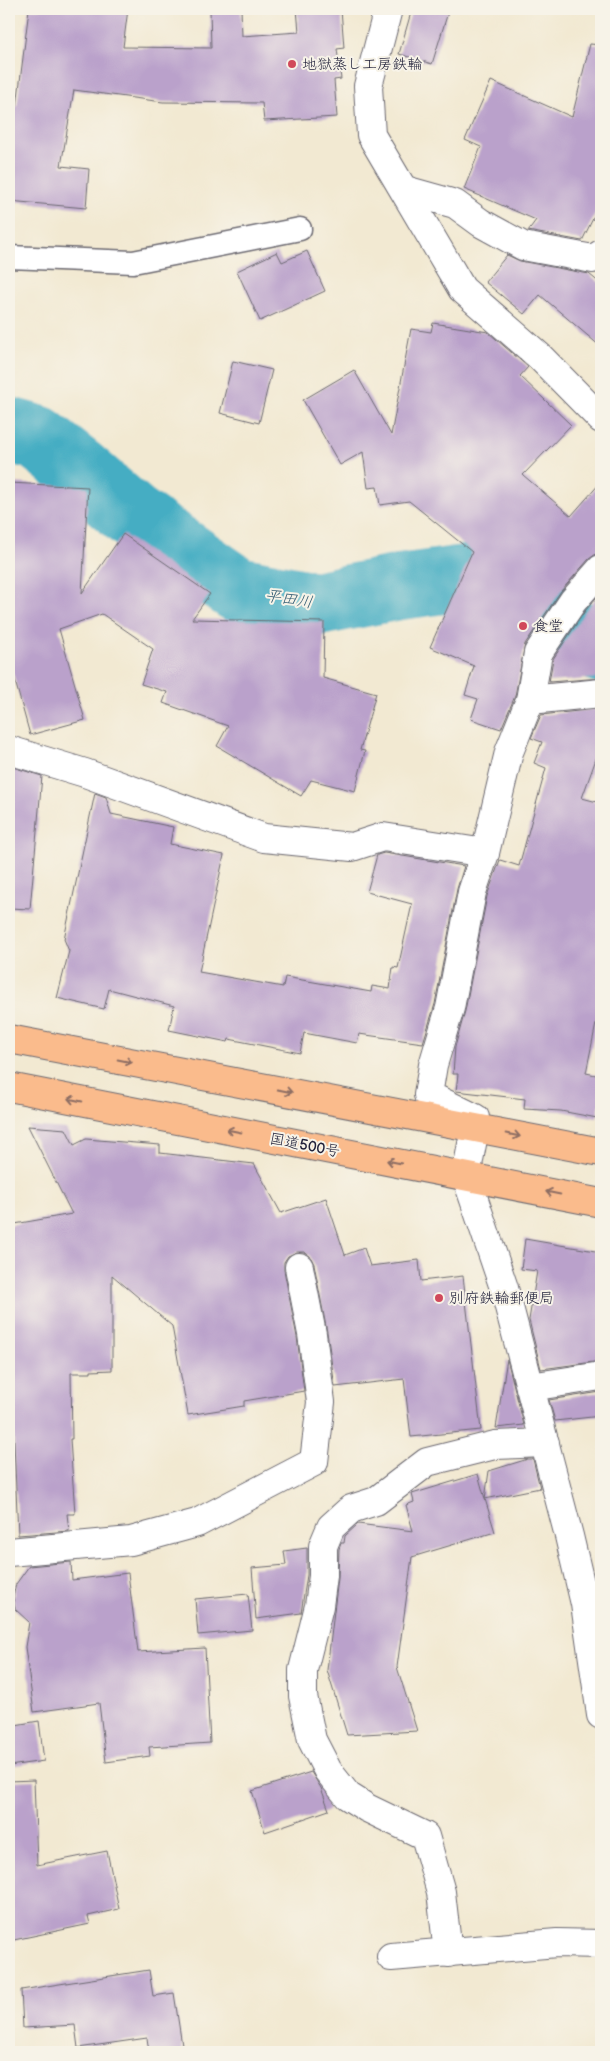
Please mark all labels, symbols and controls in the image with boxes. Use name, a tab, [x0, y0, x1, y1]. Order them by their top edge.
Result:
place label: 地獄蒸し工房鉄輪	[302, 55, 422, 74]
marker: 地獄蒸し工房鉄輪	[286, 58, 298, 70]
water label: 平田川	[264, 586, 314, 613]
place label: 食堂	[533, 617, 563, 636]
marker: 食堂	[517, 620, 529, 632]
one-way arrow	[117, 1056, 133, 1066]
one-way arrow	[277, 1087, 293, 1097]
one-way arrow	[67, 1095, 83, 1104]
one-way arrow	[227, 1126, 243, 1135]
street label: 国道500号	[268, 1129, 342, 1162]
one-way arrow	[505, 1131, 521, 1140]
one-way arrow	[386, 1157, 402, 1166]
one-way arrow	[546, 1188, 562, 1198]
place label: 別府鉄輪郵便局	[449, 1289, 554, 1308]
marker: 別府鉄輪郵便局	[433, 1292, 445, 1304]

